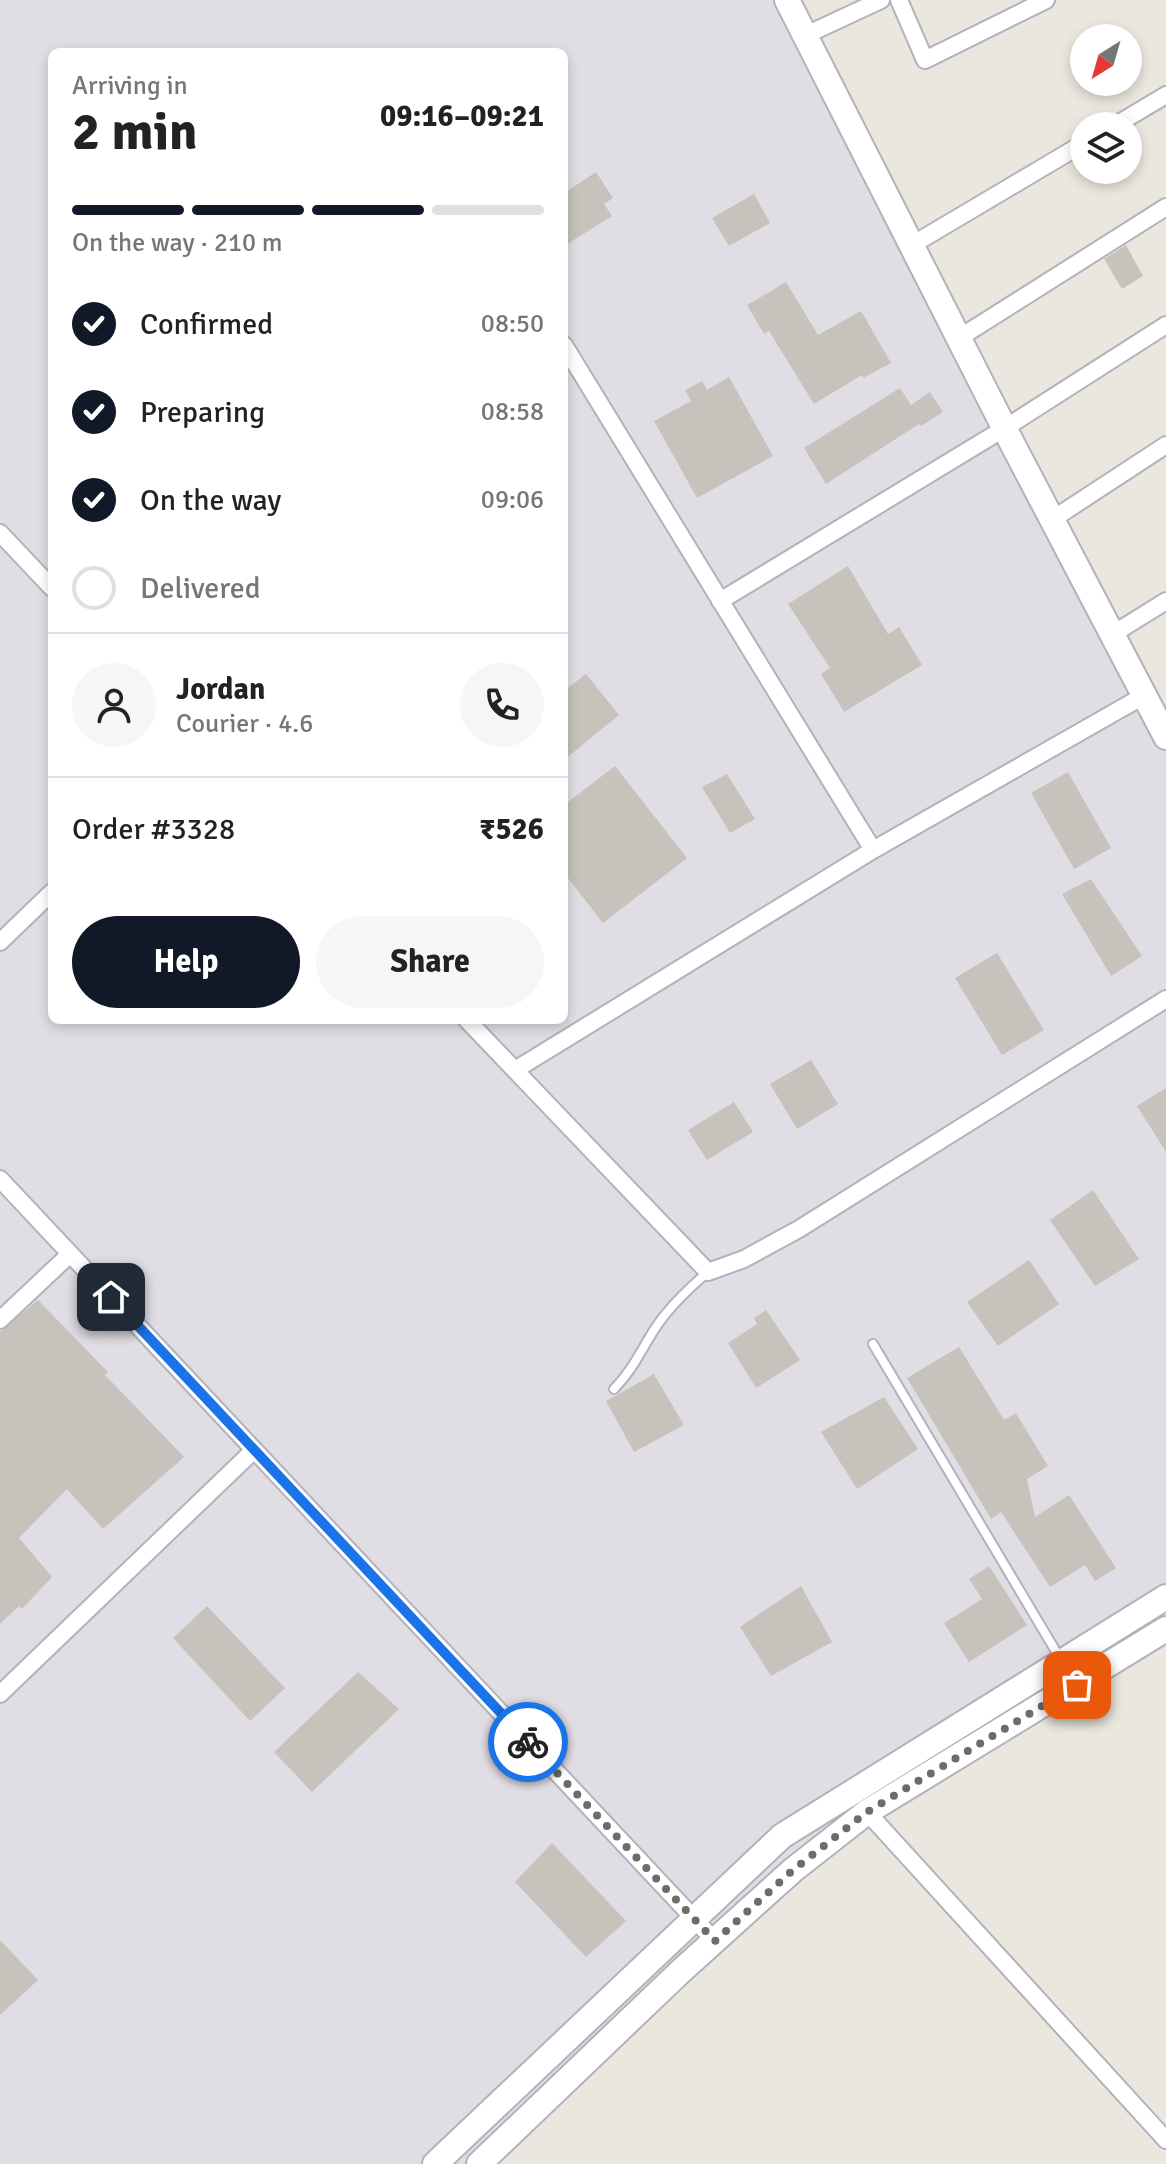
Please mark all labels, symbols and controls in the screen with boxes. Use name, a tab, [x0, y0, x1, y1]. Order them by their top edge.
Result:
north arrow	[1070, 24, 1142, 96]
map controls	[1070, 24, 1142, 184]
text: Arriving in	[72, 70, 188, 102]
text: 09:16–09:21	[380, 98, 544, 135]
text: 2 min	[72, 100, 198, 164]
button: layers	[1070, 112, 1142, 184]
text: On the way · 210 m	[72, 227, 282, 259]
icon: check	[72, 302, 116, 346]
text: Confirmed	[140, 306, 273, 343]
text: 08:50	[481, 308, 544, 340]
icon: check	[72, 390, 116, 434]
text: Preparing	[140, 394, 265, 431]
text: 08:58	[481, 396, 544, 428]
icon: check	[72, 478, 116, 522]
text: On the way	[140, 482, 281, 519]
text: 09:06	[481, 484, 544, 516]
text: Delivered	[140, 570, 261, 607]
button: person	[72, 663, 156, 747]
button: phone	[460, 663, 544, 747]
text: Jordan	[176, 671, 265, 708]
text: Courier · 4.6	[176, 708, 313, 740]
text: Order #3328	[72, 811, 235, 848]
text: ₹526	[479, 811, 544, 848]
button: Help	[72, 916, 300, 1008]
button: Share	[316, 916, 544, 1008]
pin	[77, 1263, 145, 1331]
icon: home	[89, 1275, 133, 1319]
pin	[1043, 1651, 1111, 1719]
icon: bag	[1055, 1663, 1099, 1707]
courier	[488, 1702, 568, 1782]
icon: bike	[506, 1720, 550, 1764]

